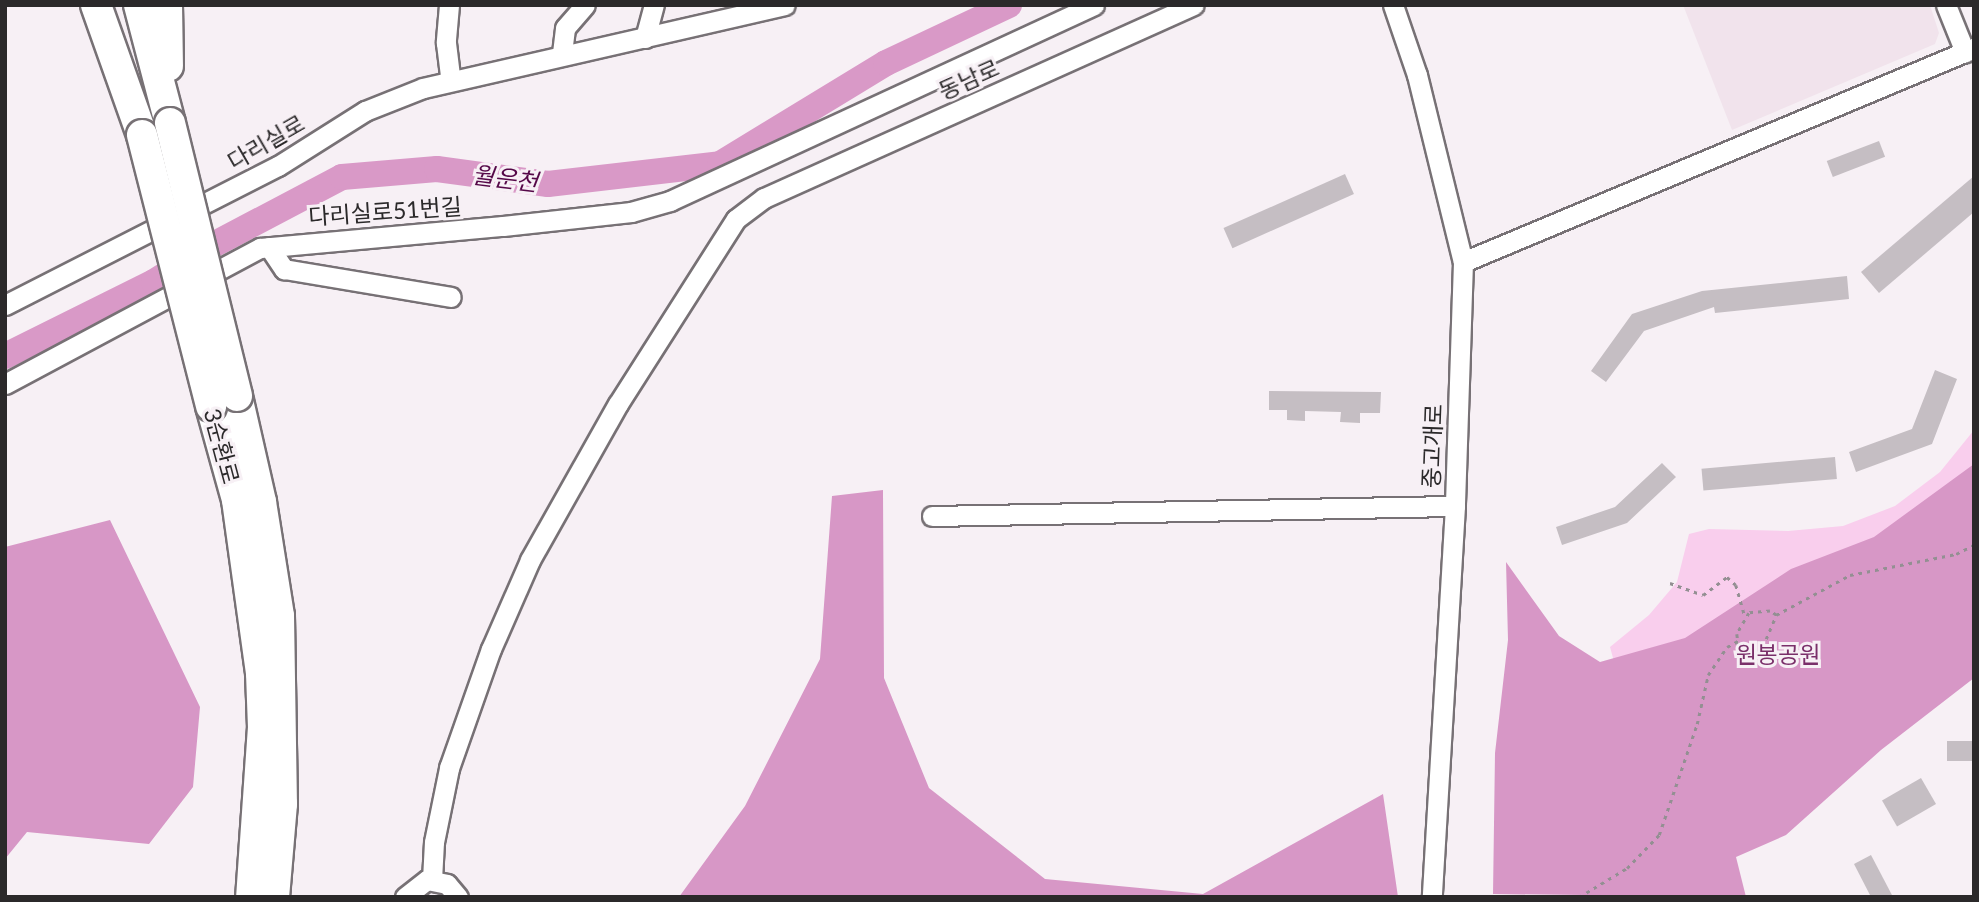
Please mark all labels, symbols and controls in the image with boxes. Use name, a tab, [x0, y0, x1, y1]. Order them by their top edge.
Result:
street label: 동남로	[934, 53, 1004, 105]
street label: 다리실로	[222, 109, 310, 175]
water label: 월운천	[470, 160, 540, 196]
street label: 다리실로51번길	[307, 192, 463, 230]
street label: 중고개로	[1417, 403, 1447, 489]
street label: 3순환로	[199, 405, 245, 487]
park label: 원봉공원	[1736, 640, 1820, 668]

